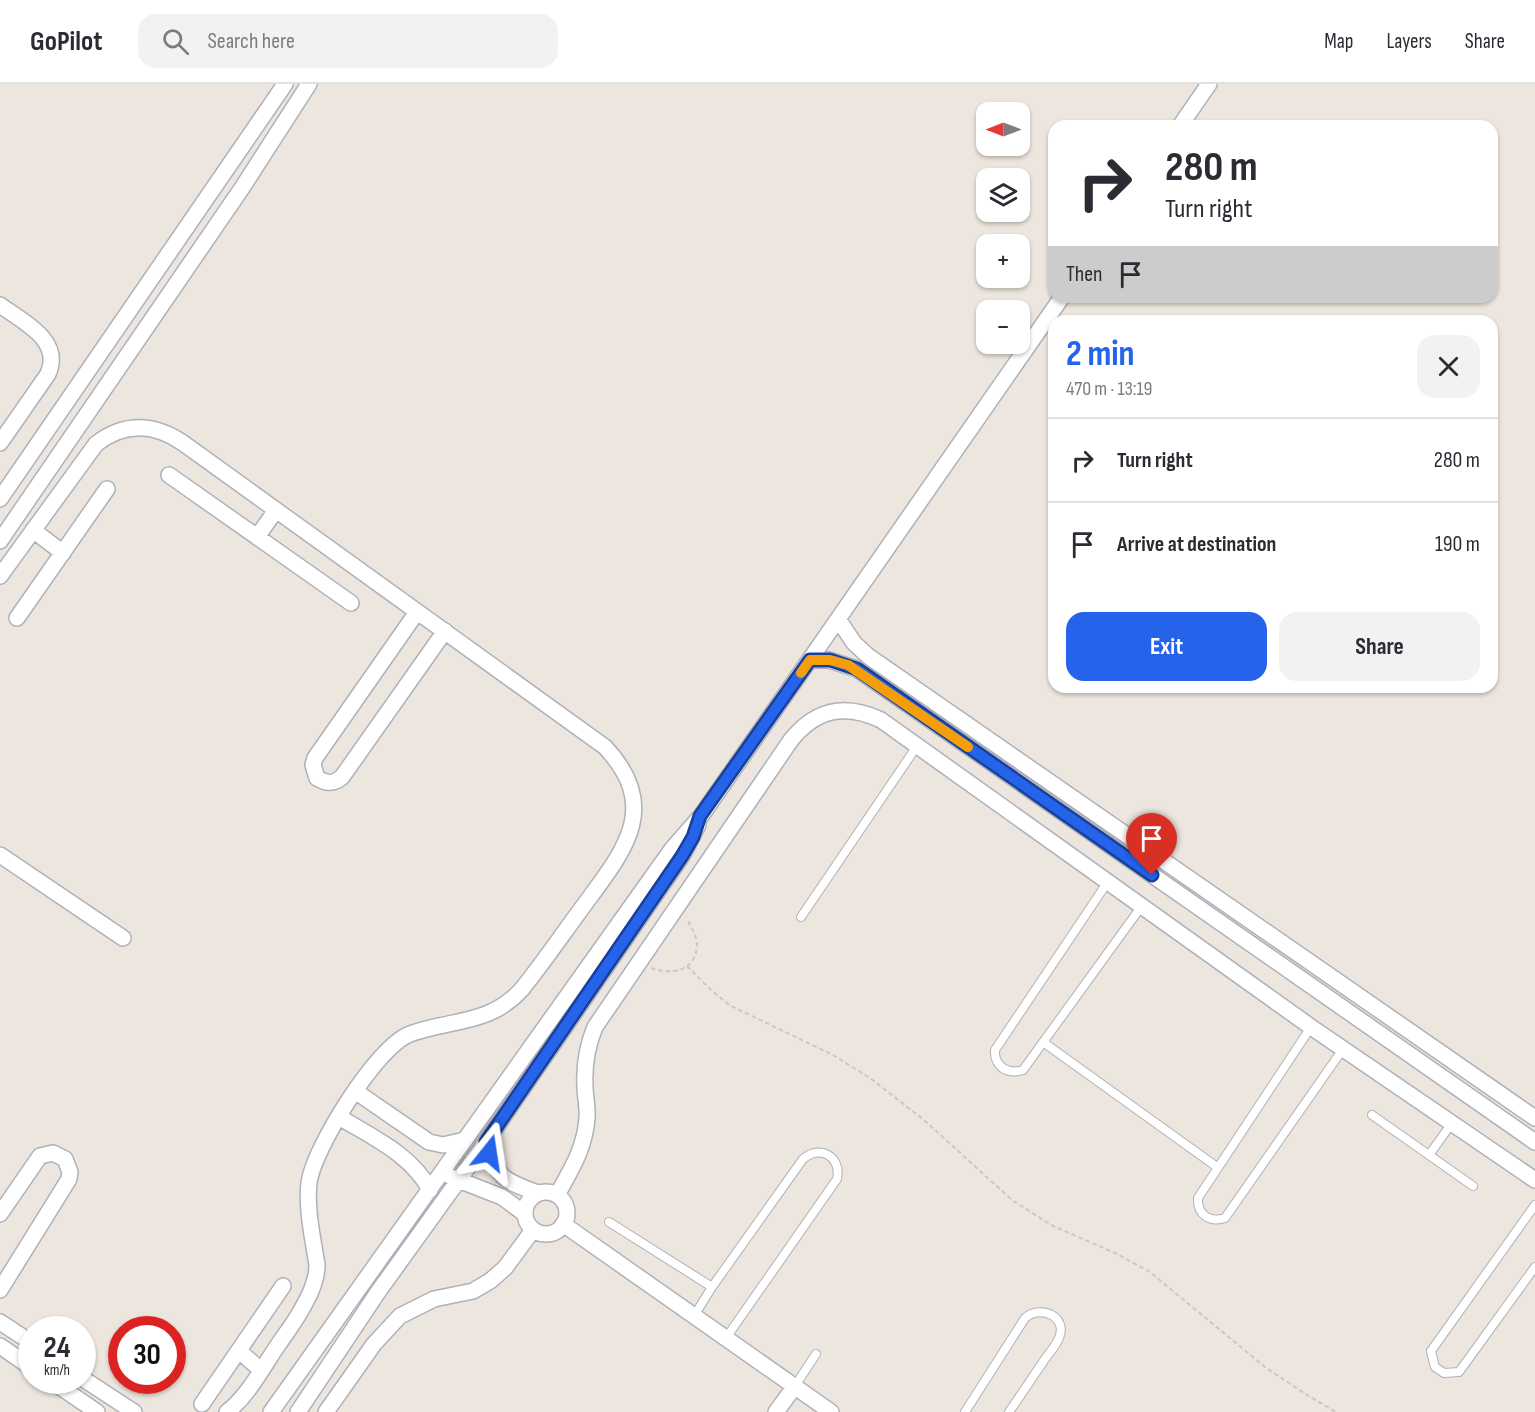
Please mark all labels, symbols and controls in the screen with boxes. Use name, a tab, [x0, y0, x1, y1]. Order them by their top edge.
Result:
search box	[138, 14, 558, 68]
text: GoPilot	[30, 25, 102, 58]
icon: search	[159, 25, 192, 58]
text: Search here	[207, 28, 295, 55]
text: Map	[1324, 29, 1353, 54]
text: Layers	[1386, 29, 1432, 54]
text: Share	[1465, 29, 1505, 54]
north arrow	[976, 102, 1030, 156]
map controls	[976, 102, 1030, 354]
text: 280 m	[1165, 142, 1258, 193]
icon: right	[1066, 144, 1144, 222]
button: layers	[976, 168, 1030, 222]
text: Turn right	[1165, 193, 1252, 225]
button: +	[976, 234, 1030, 288]
icon: arrive	[1114, 258, 1147, 291]
text: Then	[1066, 261, 1102, 288]
button: −	[976, 300, 1030, 354]
text: 2 min	[1066, 333, 1135, 376]
button: close	[1417, 335, 1480, 398]
text: 470 m · 13:19	[1066, 377, 1152, 401]
icon: right	[1066, 444, 1099, 477]
text: Turn right	[1117, 447, 1193, 474]
text: 280 m	[1434, 447, 1480, 474]
icon: arrive	[1066, 528, 1099, 561]
text: Arrive at destination	[1117, 531, 1276, 558]
text: 190 m	[1435, 531, 1480, 558]
button: Exit	[1066, 612, 1267, 681]
button: Share	[1279, 612, 1480, 681]
pin	[1126, 813, 1177, 875]
icon: arrive	[1135, 822, 1168, 855]
position arrow	[457, 1121, 521, 1185]
speed limit sign: 30	[108, 1316, 186, 1394]
text: 24	[44, 1330, 70, 1366]
text: km/h	[44, 1361, 70, 1380]

